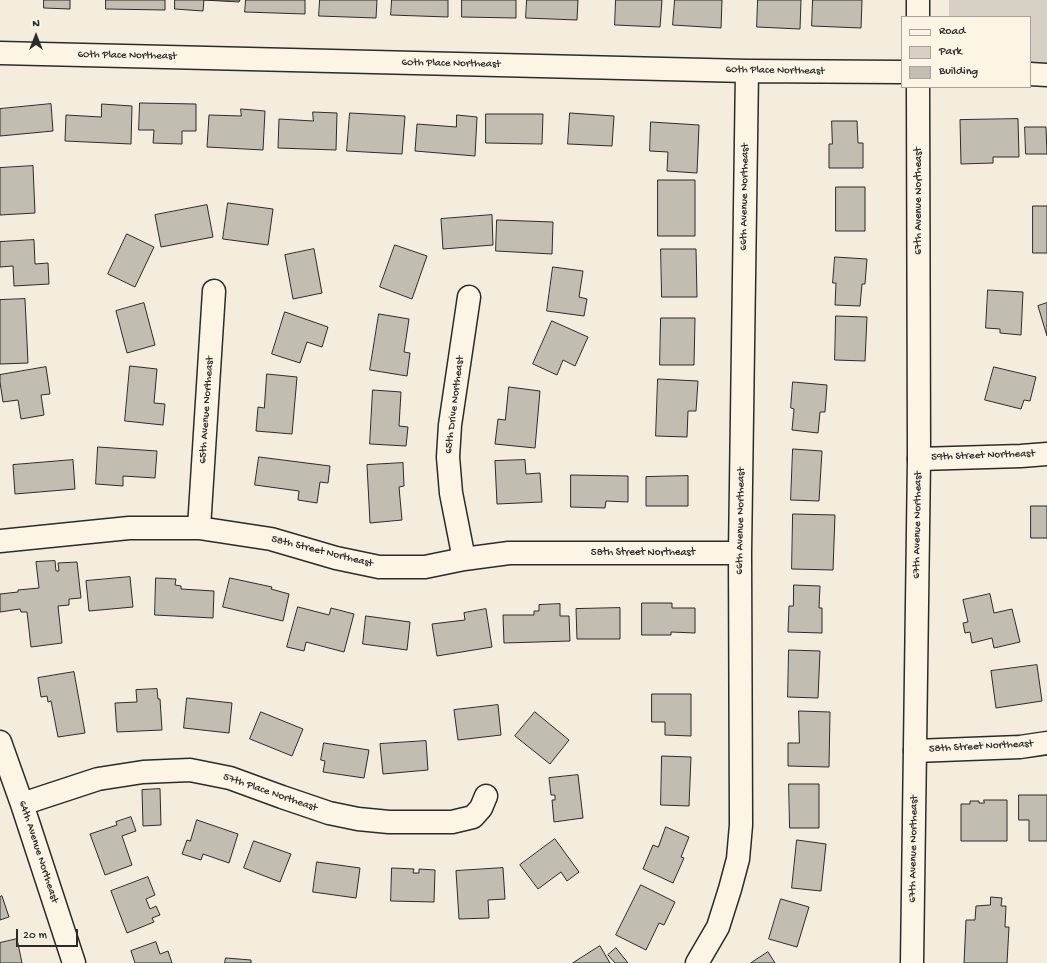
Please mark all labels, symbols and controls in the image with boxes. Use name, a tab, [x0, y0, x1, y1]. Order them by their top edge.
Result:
north arrow	[16, 16, 56, 56]
legend	[901, 16, 1031, 88]
text: N	[32, 18, 40, 30]
text: Road	[939, 25, 965, 39]
text: Park	[939, 45, 962, 59]
street label: 60th Place Northeast	[77, 49, 177, 63]
street label: 60th Place Northeast	[401, 57, 501, 71]
street label: 60th Place Northeast	[725, 64, 825, 78]
text: Building	[939, 65, 978, 79]
street label: 66th Avenue Northeast	[737, 143, 753, 251]
street label: 67th Avenue Northeast	[912, 147, 926, 255]
street label: 65th Drive Northeast	[442, 355, 468, 455]
street label: 65th Avenue Northeast	[197, 356, 217, 464]
street label: 59th Street Northeast	[931, 448, 1035, 464]
street label: 66th Avenue Northeast	[733, 467, 749, 575]
street label: 67th Avenue Northeast	[910, 471, 926, 579]
street label: 58th Street Northeast	[270, 533, 374, 571]
street label: 58th Street Northeast	[591, 546, 695, 560]
street label: 58th Street Northeast	[929, 738, 1033, 756]
street label: 57th Place Northeast	[221, 771, 319, 815]
street label: 67th Avenue Northeast	[906, 795, 922, 903]
street label: 64th Avenue Northeast	[15, 799, 61, 905]
scale bar	[18, 921, 80, 947]
text: 20 m	[23, 929, 47, 943]

